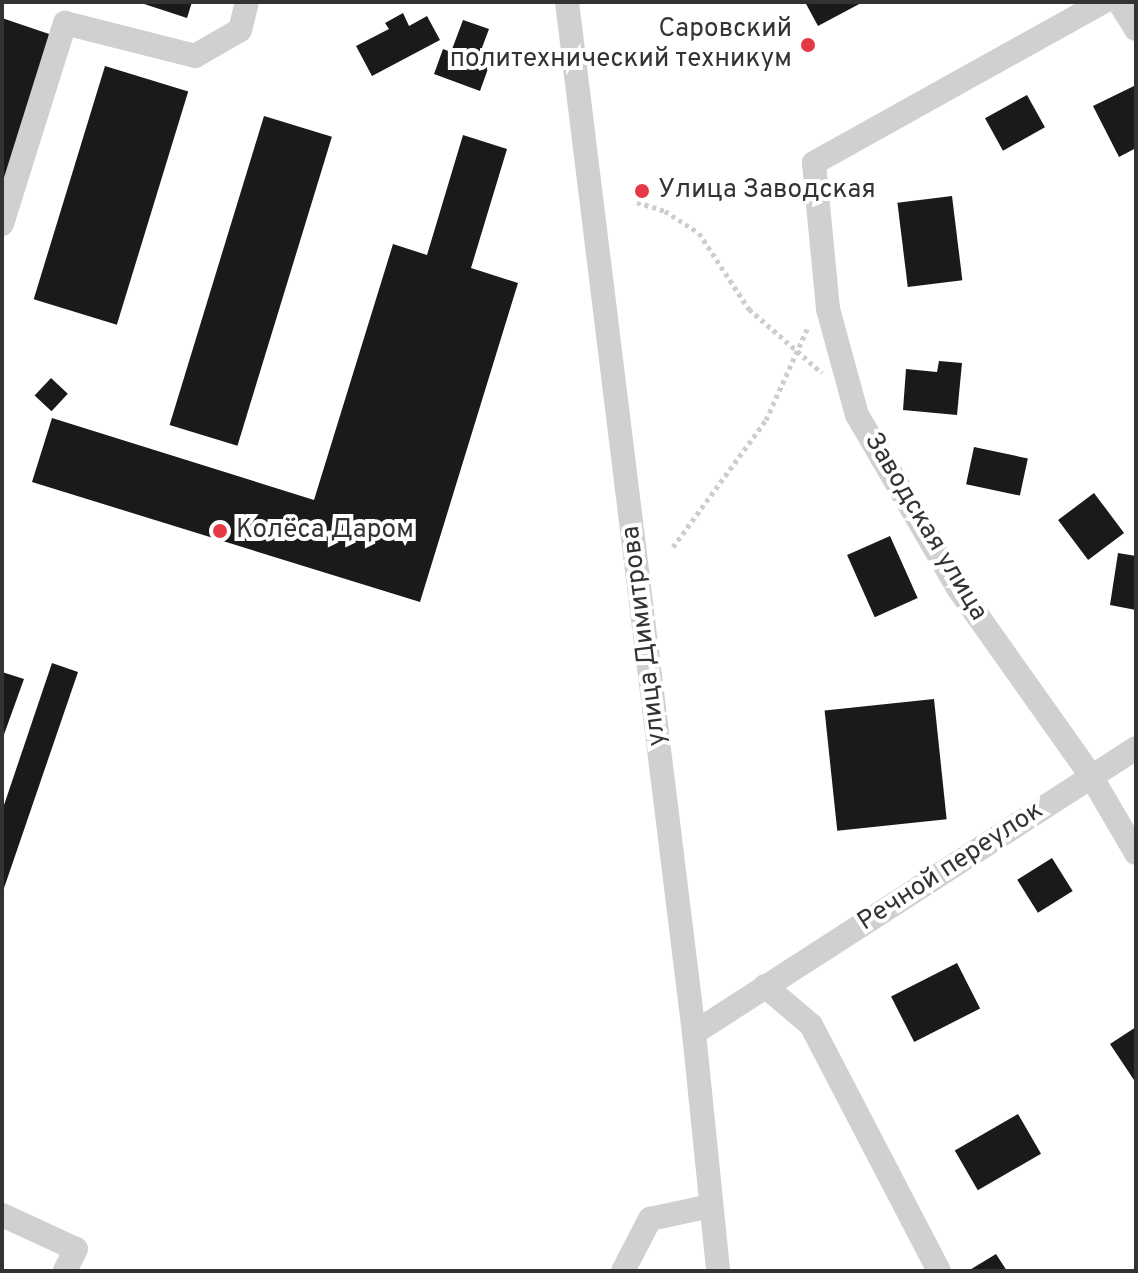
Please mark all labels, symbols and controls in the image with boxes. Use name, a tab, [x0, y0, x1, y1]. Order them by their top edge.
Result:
place label: Саровский политехнический техникум	[450, 14, 792, 76]
marker: Саровский политехнический техникум	[799, 36, 817, 54]
place label: Улица Заводская	[658, 175, 876, 207]
marker: Улица Заводская	[633, 182, 651, 200]
street label: Заводская улица	[857, 427, 993, 627]
place label: Колёса Даром	[236, 515, 414, 547]
marker: Колёса Даром	[211, 522, 229, 540]
street label: улица Димитрова	[616, 524, 674, 748]
street label: Речной переулок	[853, 795, 1049, 939]

